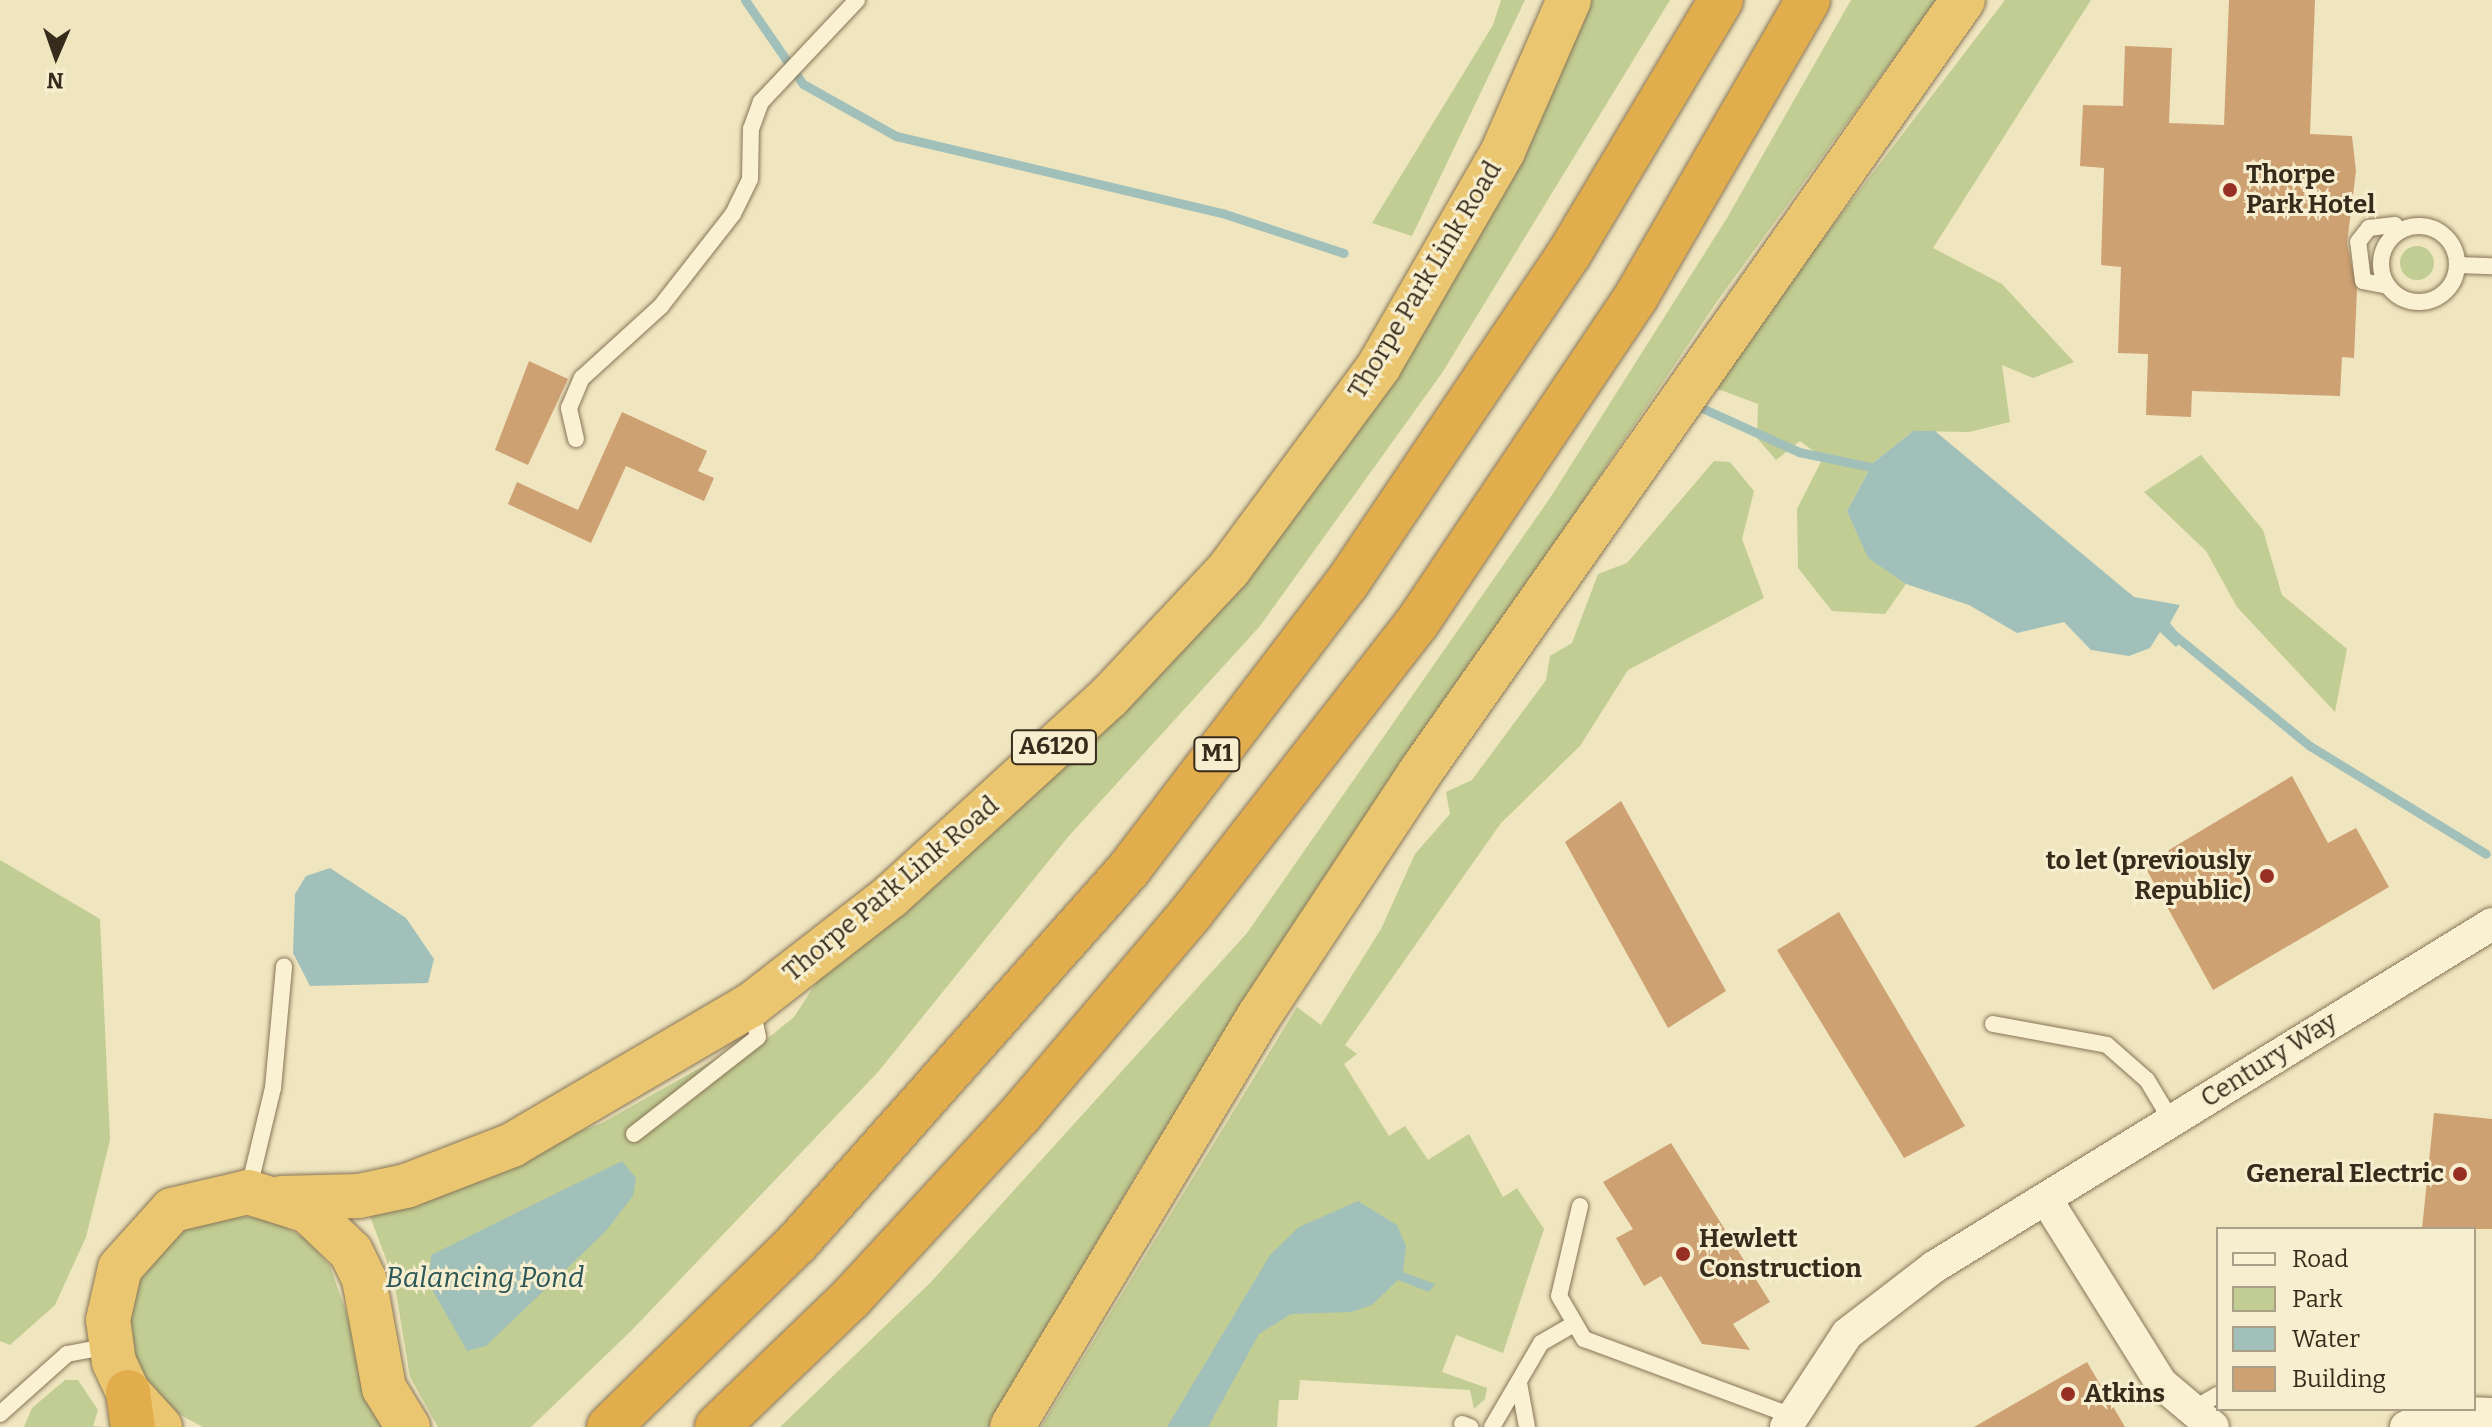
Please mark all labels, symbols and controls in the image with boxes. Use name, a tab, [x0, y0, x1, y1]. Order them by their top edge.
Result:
north arrow	[16, 16, 96, 96]
text: N	[46, 67, 64, 94]
street label: Thorpe Park Link Road	[1342, 156, 1508, 404]
place label: Thorpe Park Hotel	[2246, 159, 2375, 220]
marker: Thorpe Park Hotel	[2221, 181, 2239, 199]
road number: A6120	[1010, 727, 1098, 767]
road number: M1	[1193, 734, 1241, 774]
street label: Thorpe Park Link Road	[777, 790, 1005, 988]
place label: to let (previously Republic)	[2046, 845, 2251, 906]
marker: to let (previously Republic)	[2258, 867, 2276, 885]
street label: Century Way	[2195, 1006, 2343, 1114]
place label: General Electric	[2246, 1158, 2444, 1190]
marker: General Electric	[2451, 1165, 2469, 1183]
place label: Hewlett Construction	[1699, 1223, 1862, 1284]
legend	[2216, 1227, 2476, 1411]
marker: Hewlett Construction	[1674, 1245, 1692, 1263]
text: Road	[2292, 1245, 2348, 1273]
water label: Balancing Pond	[386, 1261, 584, 1295]
text: Park	[2292, 1285, 2343, 1313]
text: Water	[2292, 1325, 2360, 1353]
text: Building	[2292, 1365, 2386, 1393]
place label: Atkins	[2084, 1378, 2165, 1410]
marker: Atkins	[2059, 1385, 2077, 1403]

